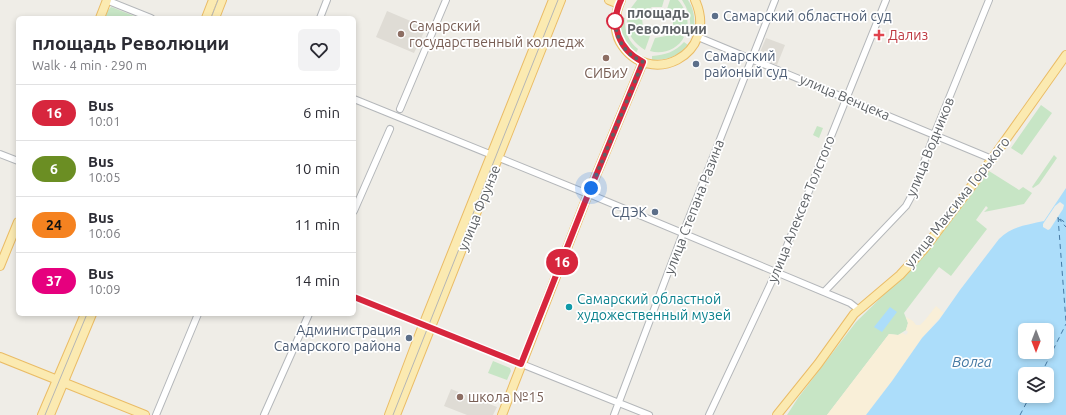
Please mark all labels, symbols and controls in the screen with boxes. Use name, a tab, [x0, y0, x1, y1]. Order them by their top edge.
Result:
place label: площадь Революции	[627, 5, 707, 37]
place label: Самарский областной суд	[723, 8, 892, 24]
marker: Самарский областной суд	[710, 11, 720, 21]
marker: площадь Революции	[606, 12, 624, 30]
place label: Самарский государственный колледж	[409, 18, 585, 50]
place label: Дализ	[888, 27, 928, 43]
button: heart	[298, 29, 340, 71]
marker: Самарский государственный колледж	[396, 29, 406, 39]
marker: Дализ	[873, 29, 885, 41]
text: площадь Революции	[32, 32, 229, 54]
place label: Самарский районый суд	[704, 48, 787, 80]
marker: СИБиУ	[601, 53, 611, 63]
text: Walk · 4 min · 290 m	[32, 58, 147, 72]
marker: Самарский районый суд	[691, 59, 701, 69]
place label: СИБиУ	[584, 65, 628, 81]
street label: улица Венцека	[797, 71, 893, 123]
street label: улица Водников	[903, 95, 957, 199]
text: Bus	[88, 97, 114, 114]
text: 6 min	[303, 104, 340, 121]
text: 16	[46, 105, 62, 121]
text: 10:01	[88, 114, 121, 128]
street label: улица Алексея Толстого	[764, 133, 838, 285]
street label: улица Максима Горького	[901, 133, 1013, 271]
street label: улица Степана Разина	[661, 137, 727, 277]
text: Bus	[88, 153, 114, 170]
text: 10 min	[294, 160, 340, 177]
text: 6	[50, 161, 58, 177]
street label: улица Фрунзе	[455, 163, 503, 253]
text: 10:05	[88, 170, 121, 184]
your location	[581, 178, 601, 198]
place label: СДЭК	[611, 204, 647, 220]
marker: СДЭК	[650, 207, 660, 217]
text: Bus	[88, 209, 114, 226]
text: 11 min	[294, 216, 340, 233]
text: 24	[46, 217, 62, 233]
text: 10:06	[88, 226, 121, 240]
line badge: 16	[544, 249, 580, 275]
text: 16	[554, 254, 570, 270]
text: Bus	[88, 265, 114, 282]
text: 14 min	[294, 272, 340, 289]
text: 37	[46, 273, 62, 289]
text: 10:09	[88, 282, 121, 296]
place label: Самарский областной художественный музей	[577, 291, 731, 323]
marker: Самарский областной художественный музей	[564, 302, 574, 312]
place label: Администрация Самарского района	[274, 322, 401, 354]
north arrow	[1018, 323, 1054, 359]
map controls	[1018, 323, 1054, 403]
marker: Администрация Самарского района	[404, 333, 414, 343]
water label: Волга	[952, 353, 992, 370]
button: layers	[1018, 367, 1054, 403]
place label: школа №15	[468, 389, 544, 405]
marker: школа №15	[455, 392, 465, 402]

